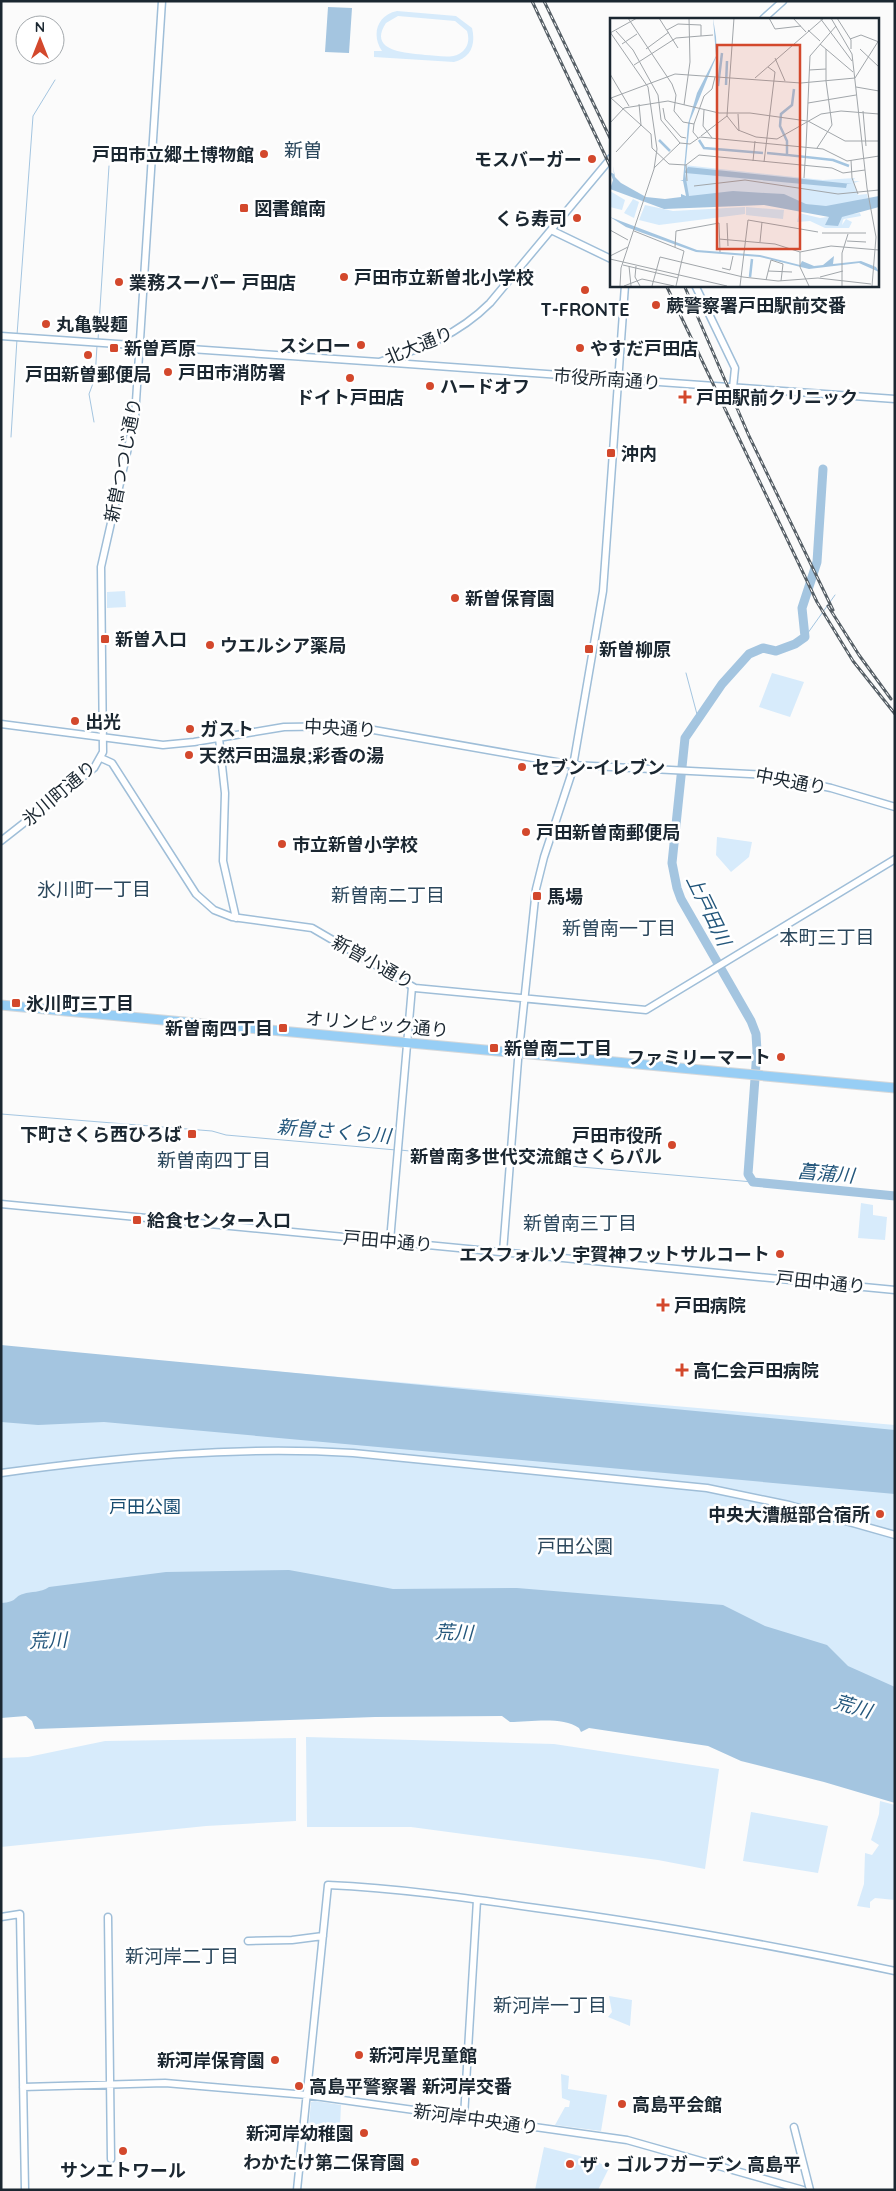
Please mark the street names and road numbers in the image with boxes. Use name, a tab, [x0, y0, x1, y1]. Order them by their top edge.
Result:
street label: 北大通り	[381, 321, 457, 369]
street label: 市役所南通り	[552, 364, 662, 394]
street label: 新曽つつじ通り	[100, 396, 146, 524]
street label: 中央通り	[303, 715, 377, 741]
street label: 氷川町通り	[17, 755, 101, 831]
street label: 中央通り	[753, 763, 829, 799]
street label: 新曽小通り	[328, 930, 418, 994]
street label: オリンピック通り	[304, 1006, 450, 1042]
street label: 戸田中通り	[342, 1226, 434, 1256]
street label: 戸田中通り	[775, 1266, 867, 1298]
street label: 新河岸中央通り	[412, 2099, 540, 2139]

